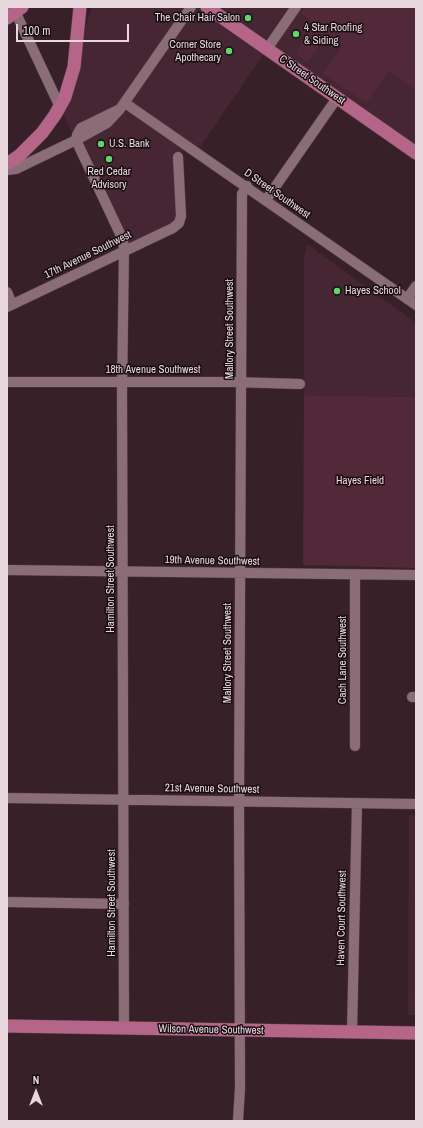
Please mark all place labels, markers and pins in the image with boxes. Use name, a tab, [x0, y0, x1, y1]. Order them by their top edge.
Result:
place label: The Chair Hair Salon	[155, 11, 240, 25]
marker: The Chair Hair Salon	[243, 13, 253, 23]
place label: 4 Star Roofing & Siding	[304, 21, 362, 47]
marker: 4 Star Roofing & Siding	[291, 29, 301, 39]
place label: Corner Store Apothecary	[169, 38, 221, 64]
marker: Corner Store Apothecary	[224, 46, 234, 56]
place label: U.S. Bank	[109, 137, 150, 151]
marker: U.S. Bank	[96, 139, 106, 149]
marker: Red Cedar Advisory	[104, 154, 114, 164]
place label: Red Cedar Advisory	[87, 165, 131, 191]
place label: Hayes School	[345, 284, 401, 298]
marker: Hayes School	[332, 286, 342, 296]

